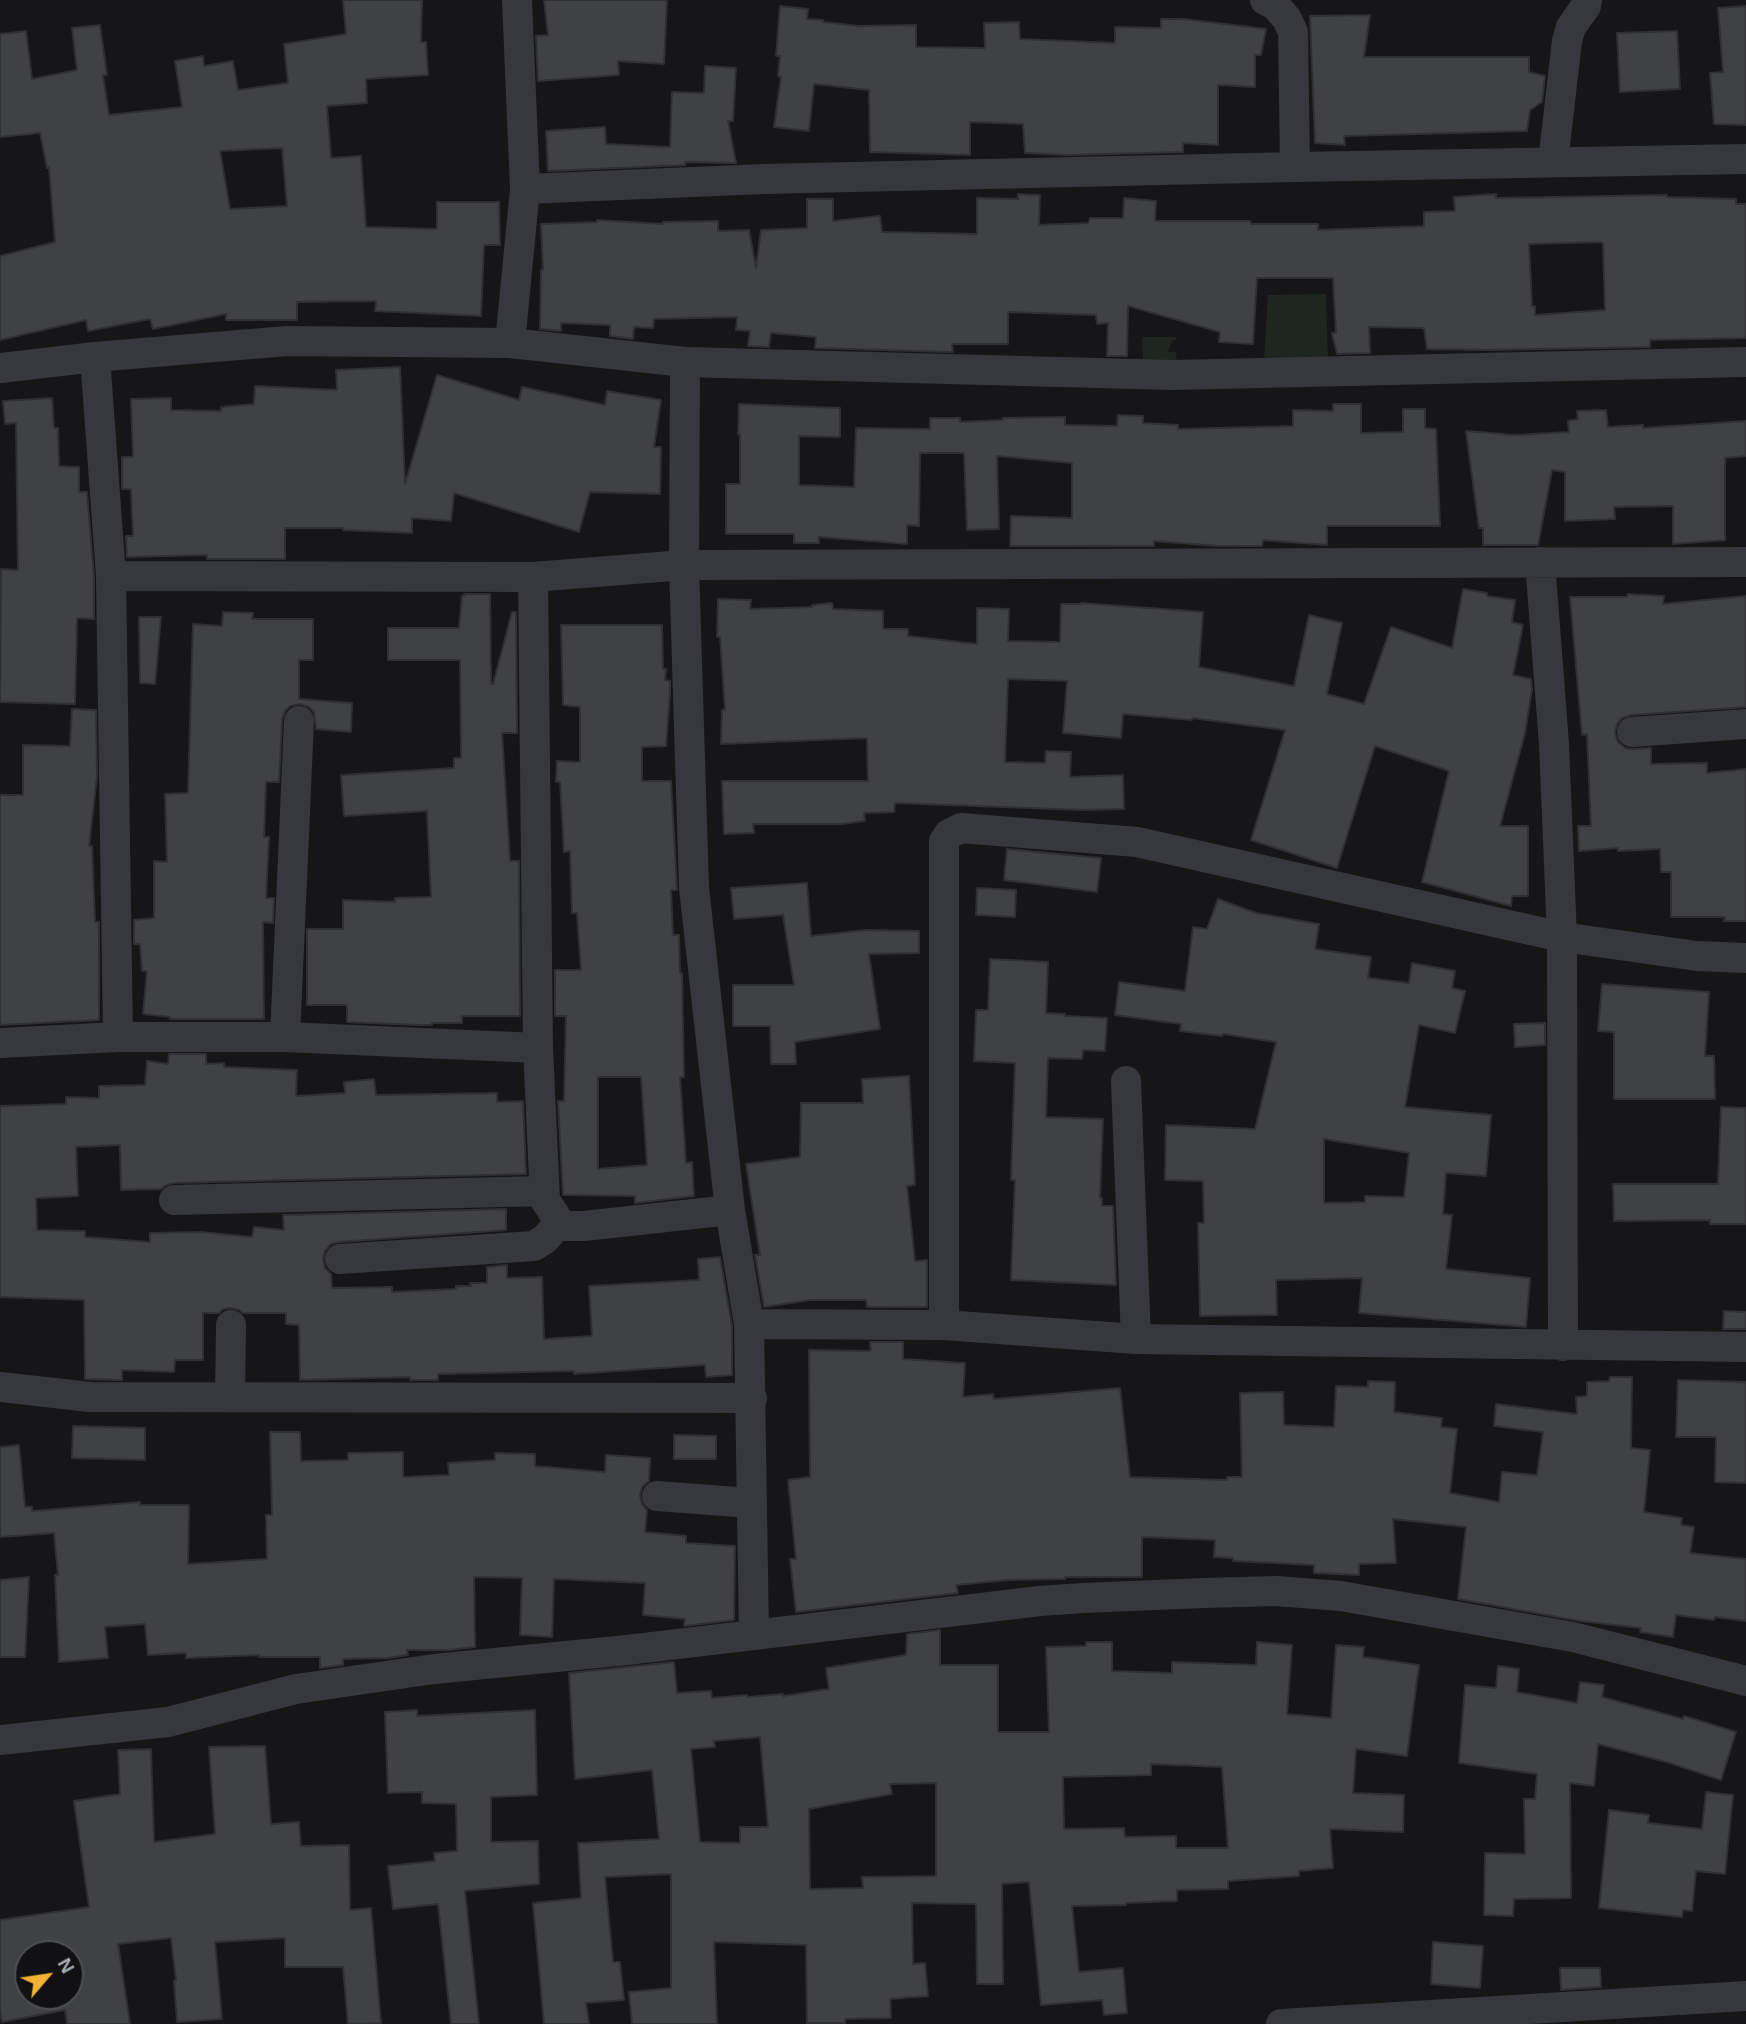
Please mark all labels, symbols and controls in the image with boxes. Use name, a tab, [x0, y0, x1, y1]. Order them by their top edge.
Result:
north arrow	[14, 1940, 84, 2010]
text: N	[54, 1954, 79, 1977]

